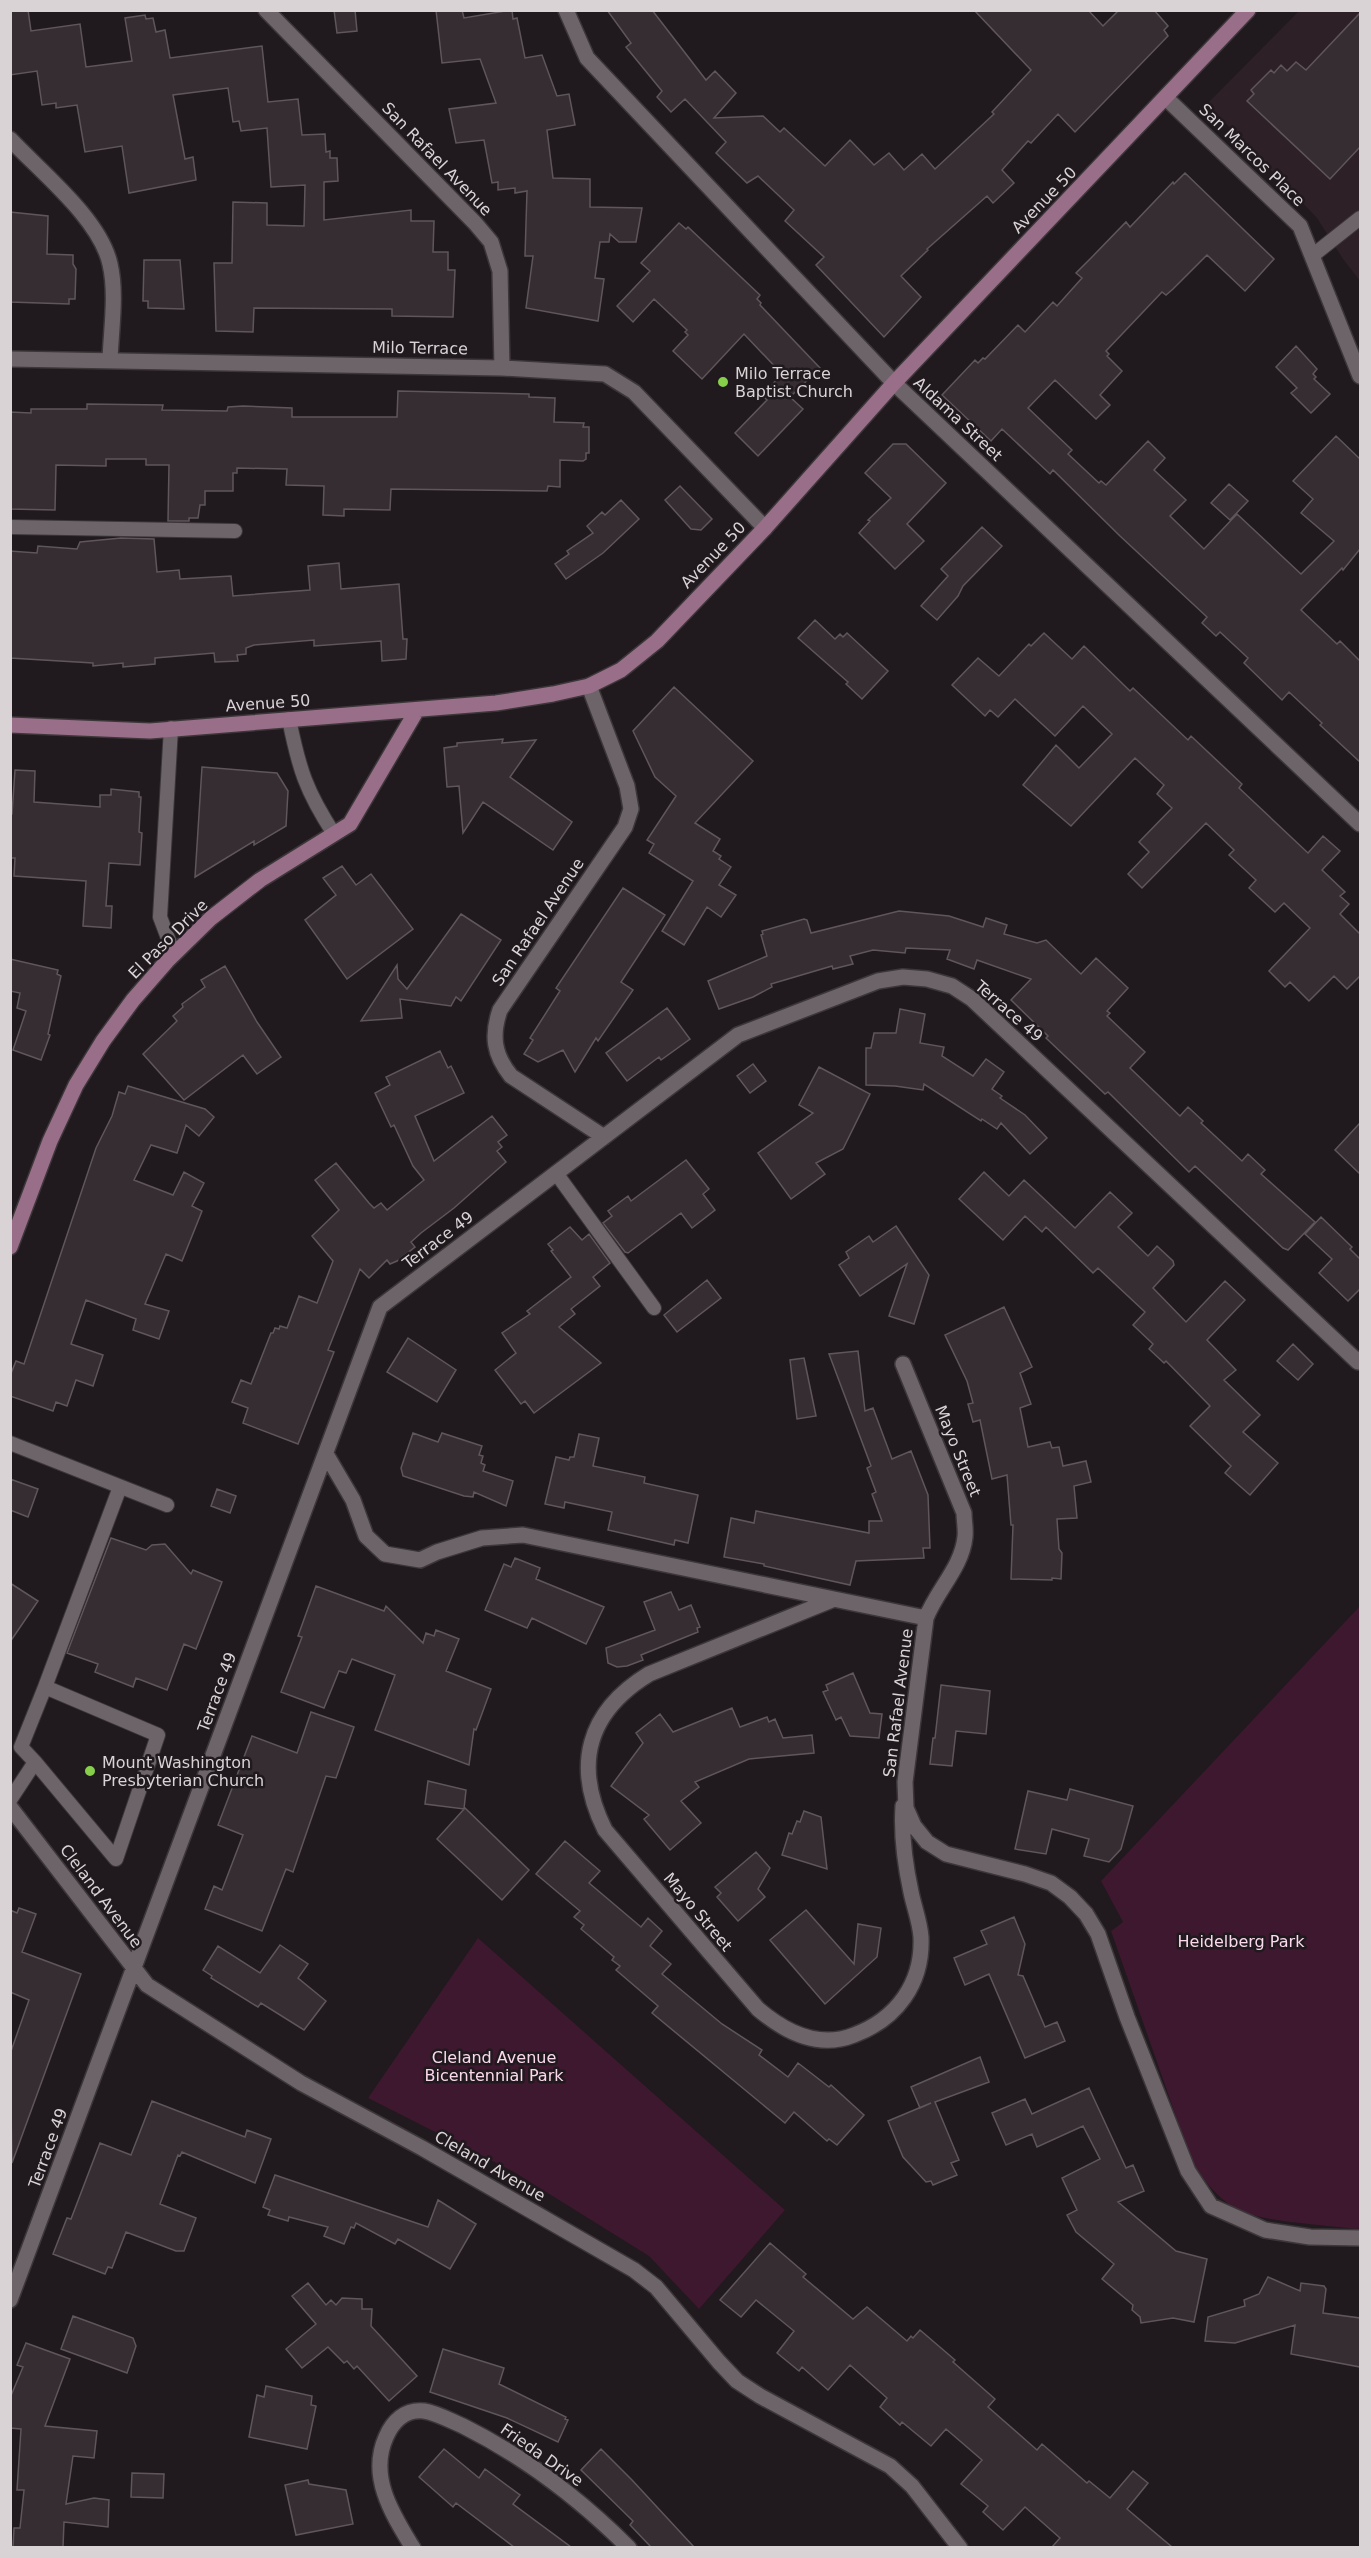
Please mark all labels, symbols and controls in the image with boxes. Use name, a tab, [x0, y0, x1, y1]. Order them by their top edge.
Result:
street label: San Rafael Avenue	[378, 98, 496, 220]
street label: San Marcos Place	[1195, 100, 1309, 210]
street label: Avenue 50	[1008, 163, 1080, 237]
street label: Milo Terrace	[372, 338, 468, 358]
place label: Milo Terrace Baptist Church	[735, 364, 853, 401]
street label: Aldama Street	[910, 373, 1006, 465]
marker: Milo Terrace Baptist Church	[716, 375, 730, 389]
street label: Avenue 50	[677, 518, 749, 592]
street label: Avenue 50	[225, 691, 311, 715]
street label: San Rafael Avenue	[488, 855, 588, 989]
street label: El Paso Drive	[124, 895, 212, 983]
street label: Terrace 49	[970, 976, 1047, 1046]
street label: Terrace 49	[398, 1207, 477, 1273]
street label: Mayo Street	[931, 1403, 985, 1499]
street label: San Rafael Avenue	[879, 1627, 917, 1779]
street label: Terrace 49	[193, 1649, 240, 1736]
place label: Mount Washington Presbyterian Church	[102, 1753, 264, 1790]
marker: Mount Washington Presbyterian Church	[83, 1764, 97, 1778]
street label: Cleland Avenue	[56, 1841, 146, 1951]
street label: Mayo Street	[660, 1869, 736, 1955]
park label: Heidelberg Park	[1178, 1932, 1305, 1951]
park label: Cleland Avenue Bicentennial Park	[425, 2048, 564, 2085]
street label: Terrace 49	[24, 2105, 71, 2192]
street label: Cleland Avenue	[431, 2127, 549, 2205]
street label: Frieda Drive	[497, 2420, 587, 2490]

